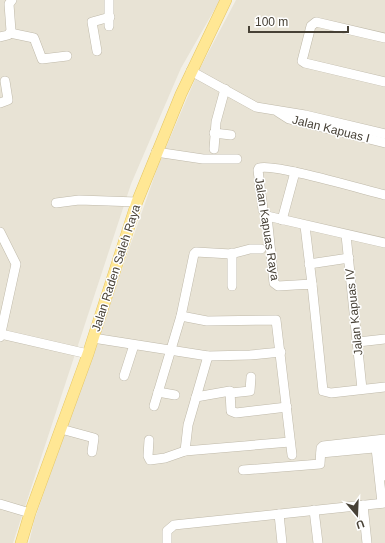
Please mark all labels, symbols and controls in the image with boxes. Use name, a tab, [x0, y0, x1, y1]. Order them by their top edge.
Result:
scale bar	[249, 8, 348, 34]
text: 100 m	[255, 15, 288, 29]
street label: Jalan Kapuas I	[291, 113, 371, 145]
street label: Jalan Kapuas Raya	[252, 177, 282, 282]
street label: Jalan Raden Saleh Raya	[89, 202, 143, 333]
street label: Jalan Kapuas IV	[342, 268, 366, 356]
north arrow	[337, 495, 377, 535]
text: U	[354, 517, 366, 531]

